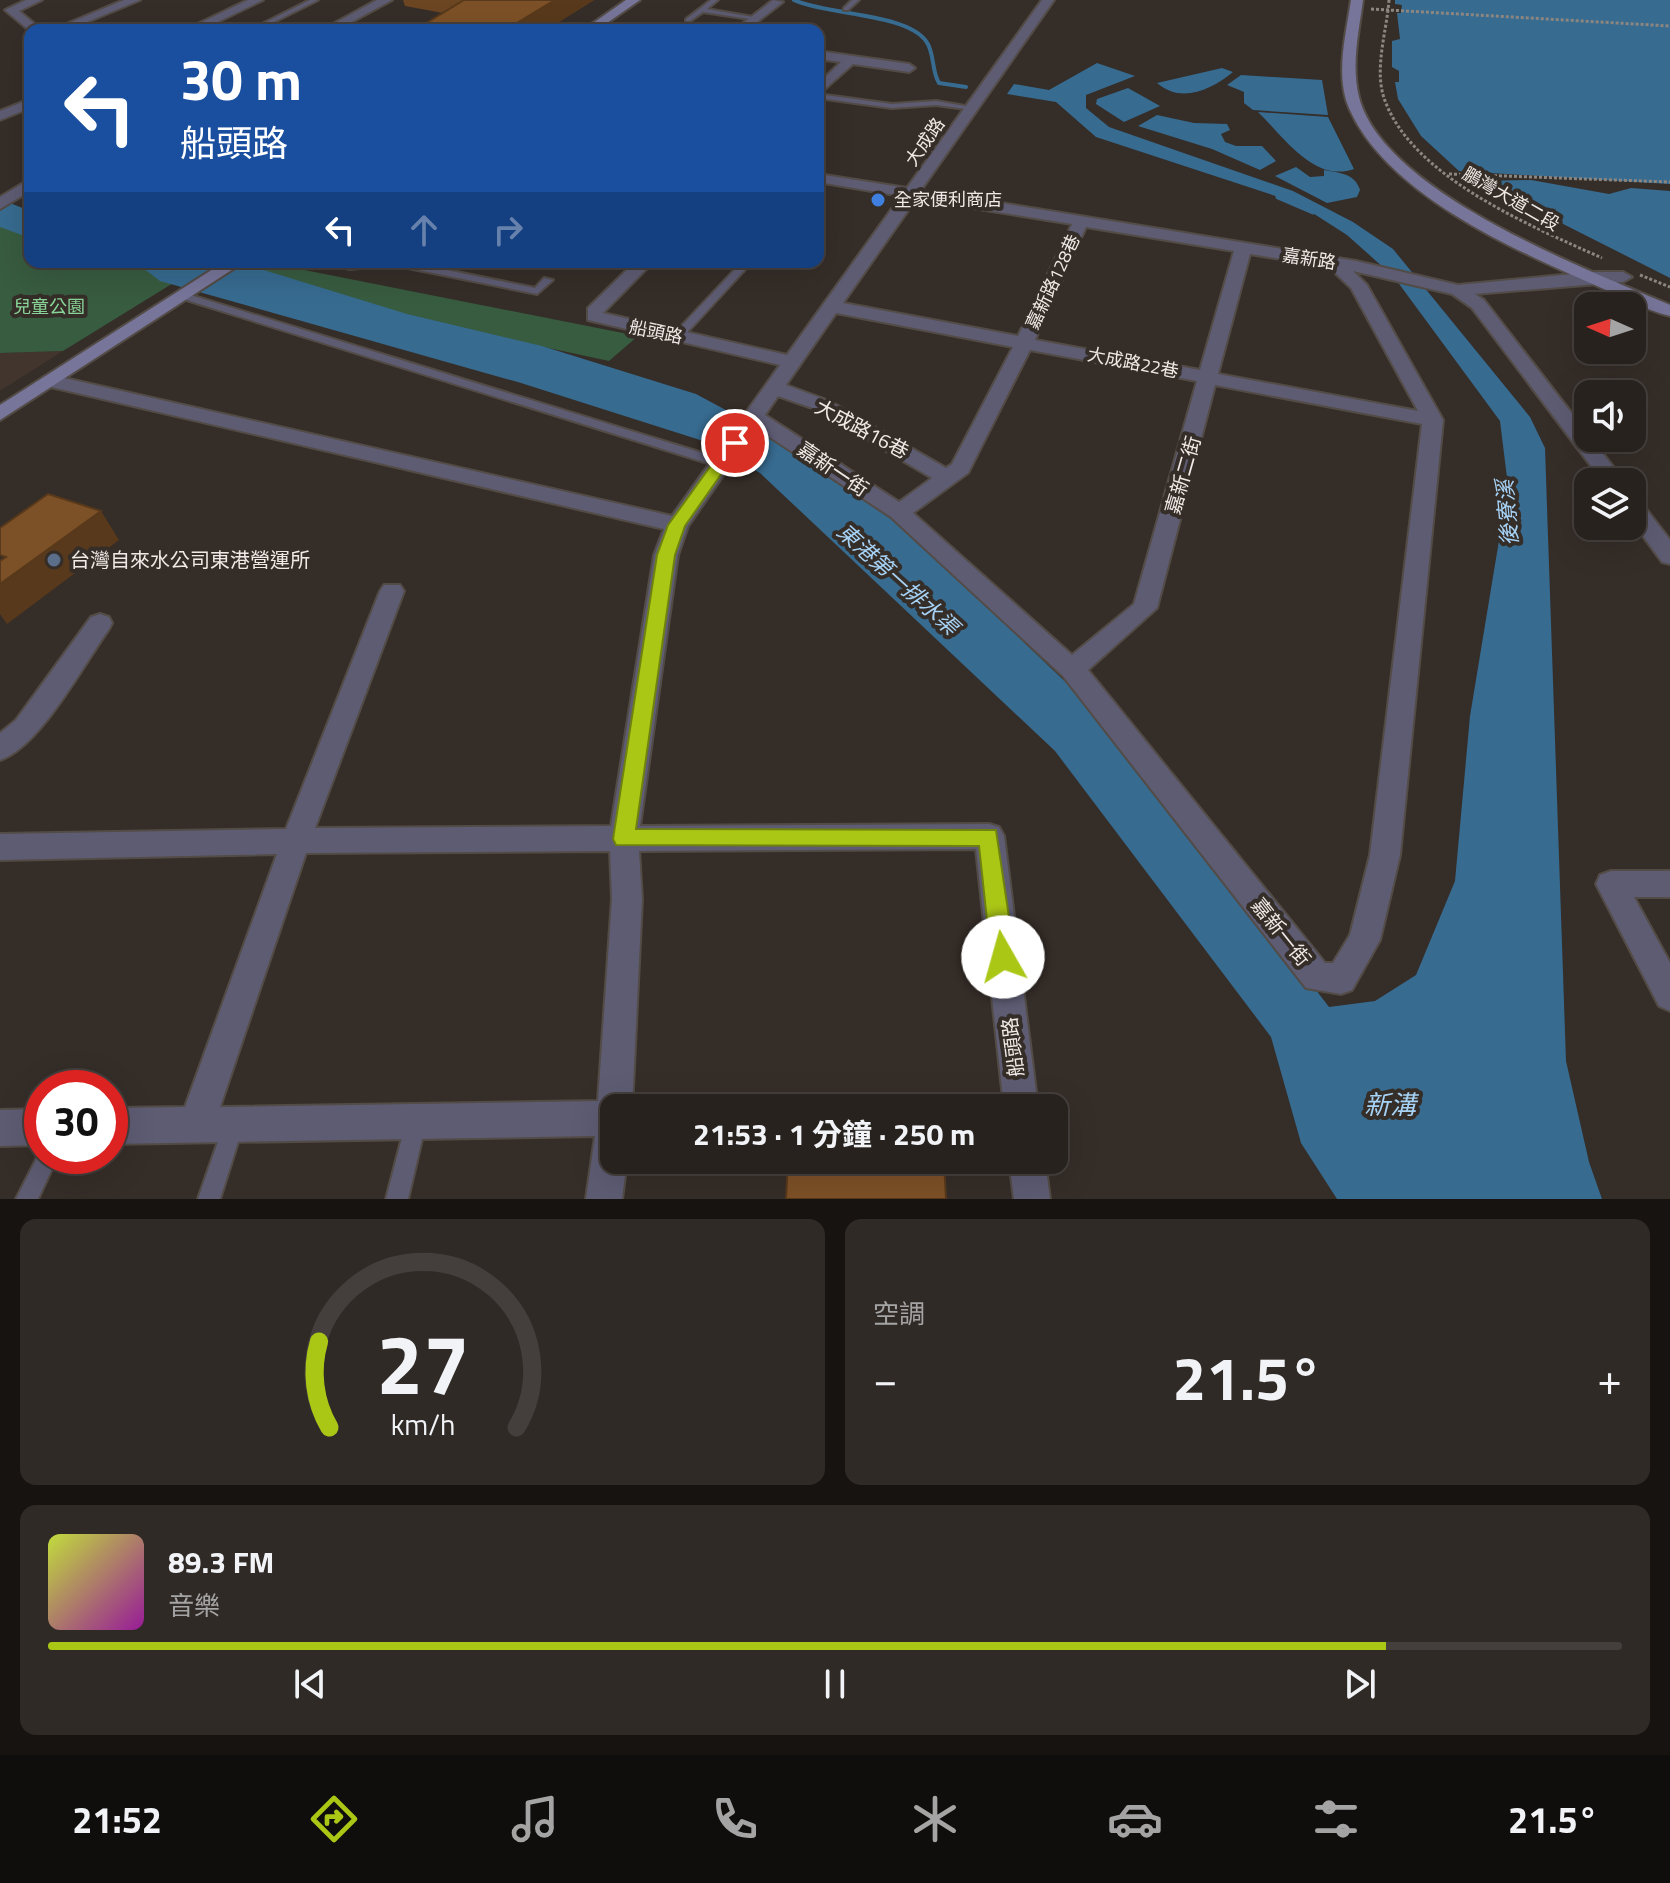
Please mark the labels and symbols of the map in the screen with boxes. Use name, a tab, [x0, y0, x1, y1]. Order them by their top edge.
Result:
street label: 大成路	[898, 112, 951, 172]
street label: 鵬灣大道二段	[1458, 160, 1565, 237]
place label: 全家便利商店	[894, 186, 1002, 213]
marker: 全家便利商店	[869, 191, 887, 209]
street label: 嘉新路128巷	[1019, 230, 1086, 334]
street label: 嘉新路	[1280, 241, 1338, 276]
north arrow	[1574, 292, 1646, 364]
park label: 兒童公園	[13, 293, 85, 320]
street label: 船頭路	[627, 313, 685, 350]
street label: 大成路22巷	[1085, 340, 1181, 385]
street label: 大成路16巷	[810, 391, 915, 466]
pin	[701, 409, 769, 477]
street label: 嘉新二街	[1157, 432, 1208, 518]
street label: 嘉新一街	[791, 433, 875, 504]
water label: 後寮溪	[1487, 476, 1527, 547]
water label: 東港第一排水渠	[829, 515, 969, 645]
place label: 台灣自來水公司東港營運所	[70, 544, 310, 575]
marker: 台灣自來水公司東港營運所	[45, 551, 63, 569]
street label: 嘉新一街	[1244, 891, 1319, 973]
position arrow	[961, 915, 1045, 999]
street label: 船頭路	[993, 1015, 1032, 1079]
speed limit sign: 30	[24, 1070, 128, 1174]
water label: 新溝	[1364, 1085, 1420, 1124]

